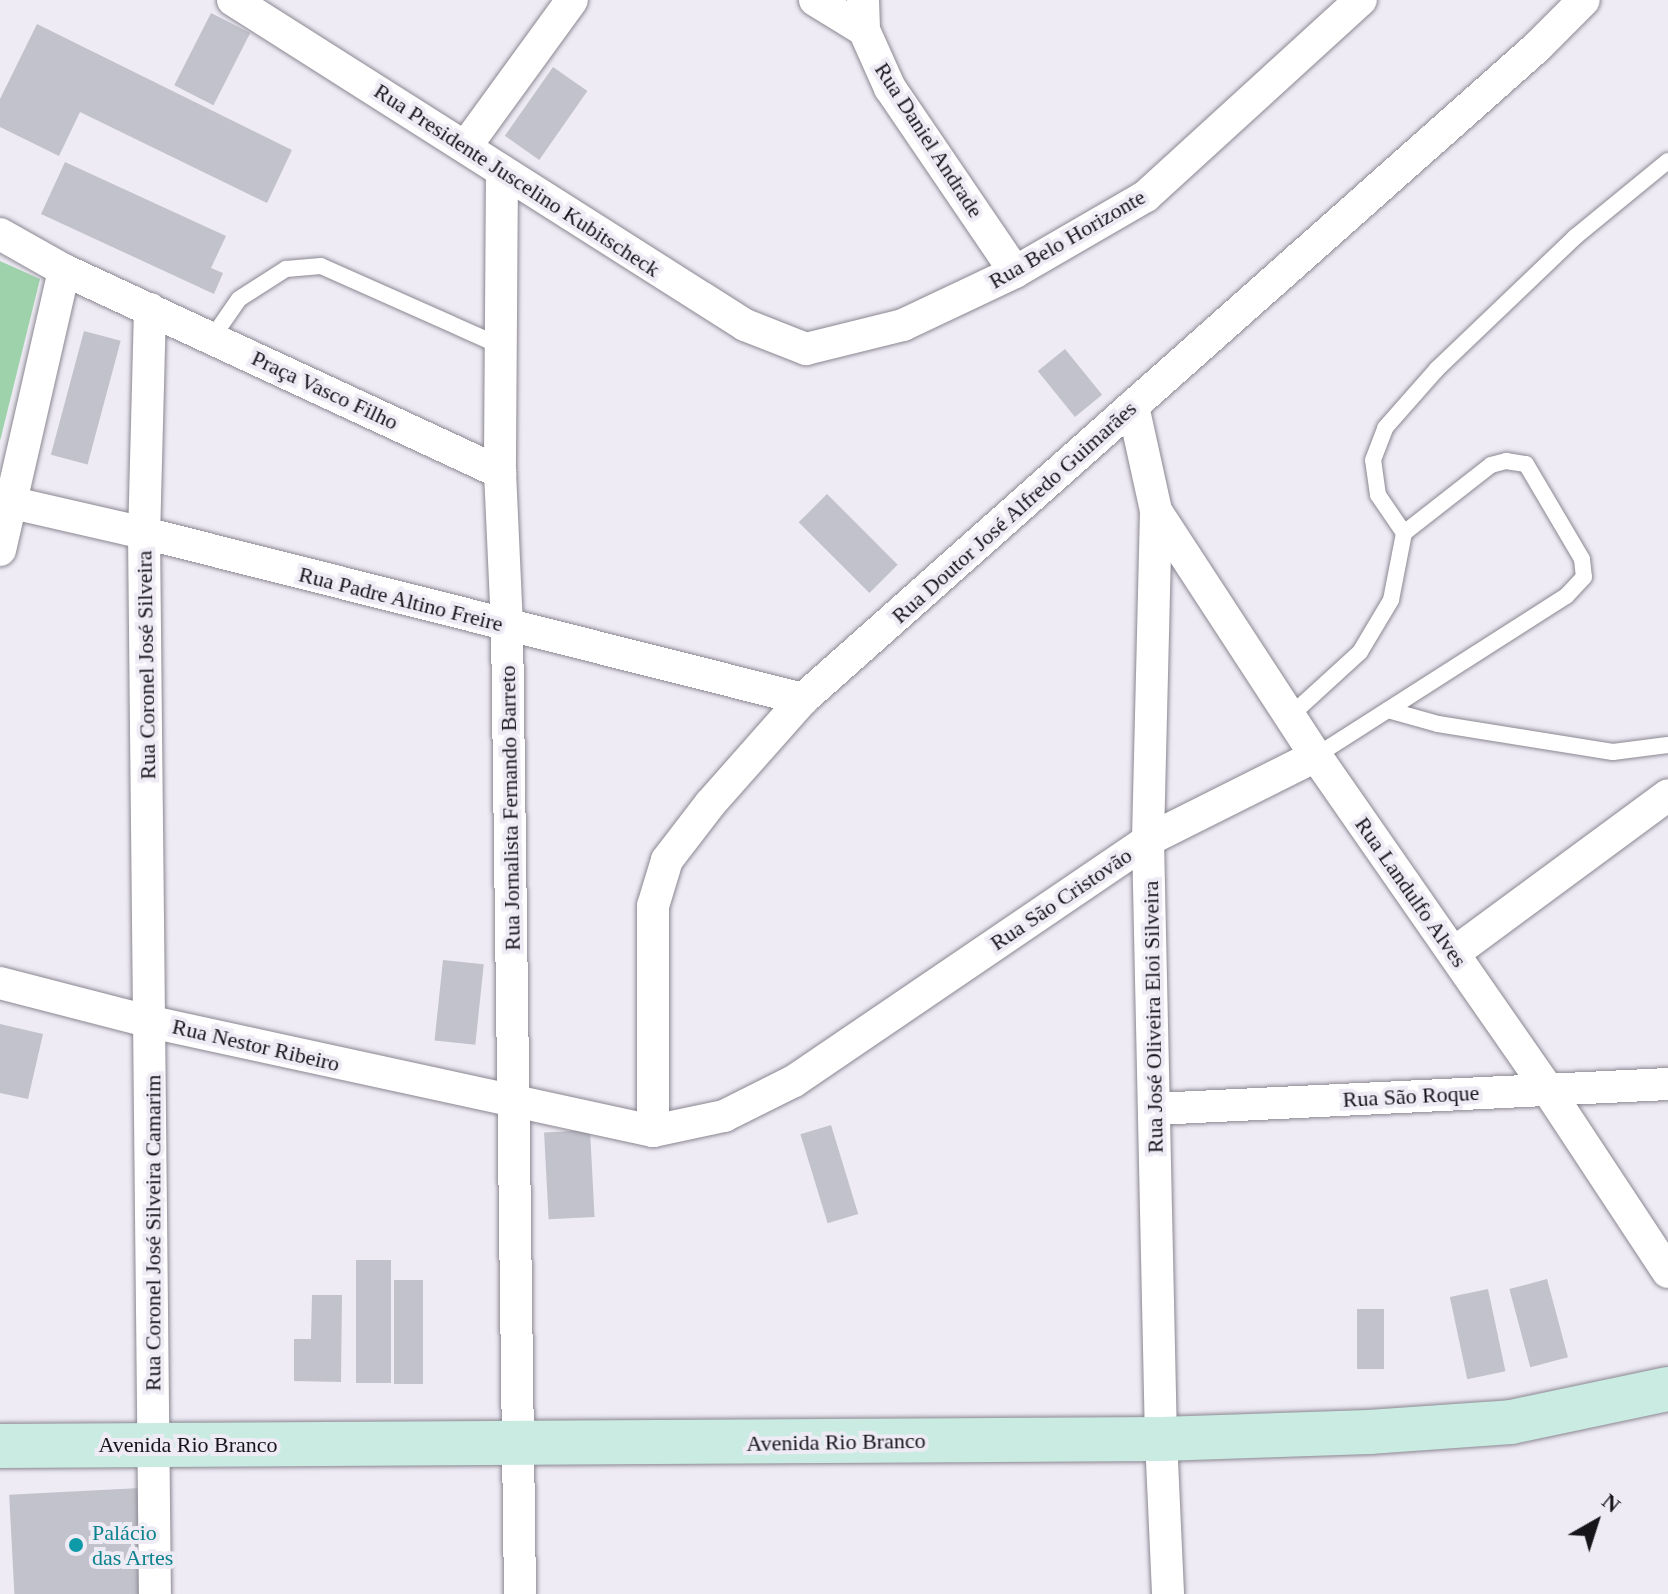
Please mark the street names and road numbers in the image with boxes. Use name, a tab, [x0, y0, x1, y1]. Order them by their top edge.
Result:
street label: Rua Daniel Andrade	[869, 57, 989, 223]
street label: Rua Presidente Juscelino Kubitscheck	[369, 78, 665, 282]
street label: Rua Belo Horizonte	[984, 184, 1150, 294]
street label: Praça Vasco Filho	[247, 344, 403, 436]
street label: Rua Doutor José Alfredo Guimarães	[886, 395, 1142, 629]
street label: Rua Coronel José Silveira	[131, 550, 161, 780]
street label: Rua Padre Altino Freire	[296, 561, 506, 637]
street label: Rua Jornalista Fernando Barreto	[494, 665, 526, 951]
street label: Rua Landulfo Alves	[1349, 811, 1473, 973]
street label: Rua São Cristovão	[985, 842, 1137, 956]
street label: Rua José Oliveira Eloi Silveira	[1137, 881, 1169, 1153]
street label: Rua Nestor Ribeiro	[170, 1013, 342, 1077]
street label: Rua Coronel José Silveira Camarim	[140, 1075, 166, 1391]
street label: Rua São Roque	[1342, 1079, 1480, 1113]
street label: Avenida Rio Branco	[746, 1427, 926, 1457]
street label: Avenida Rio Branco	[98, 1432, 278, 1458]

